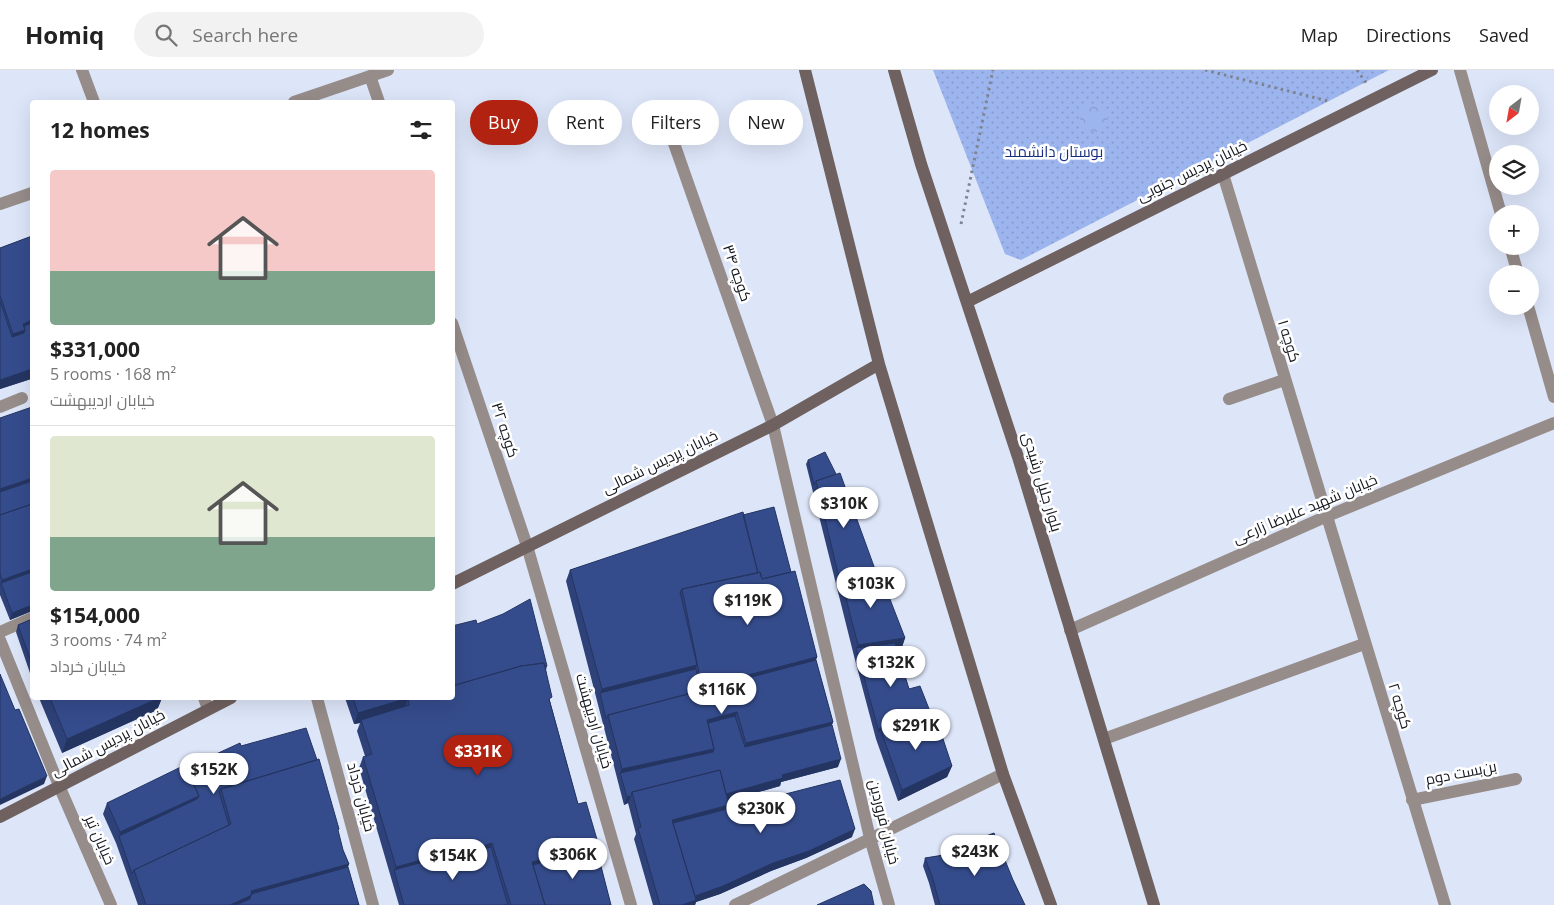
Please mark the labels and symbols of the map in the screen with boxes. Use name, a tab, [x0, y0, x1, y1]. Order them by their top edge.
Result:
north arrow	[1489, 85, 1539, 135]
street label: خیابان پردیس جنوبی	[1133, 135, 1251, 206]
park label: بوستان دانشمند	[1005, 141, 1103, 162]
street label: کوچه ۳۴	[718, 242, 757, 304]
street label: کوچه ۱	[1273, 317, 1306, 365]
street label: کوچه ۳۲	[487, 400, 524, 460]
street label: خیابان پردیس شمالی	[598, 424, 721, 499]
street label: بلوار جلیل رشیدی	[1017, 429, 1068, 534]
street label: خیابان شهید علیرضا زارعی	[1229, 469, 1380, 549]
pin: $310K	[809, 486, 879, 529]
pin: $103K	[836, 566, 906, 609]
pin: $119K	[713, 584, 783, 626]
pin: $132K	[856, 646, 926, 688]
street label: خیابان اردیبهشت	[571, 671, 618, 771]
pin: $116K	[687, 672, 757, 715]
street label: کوچه ۲	[1384, 680, 1417, 731]
street label: خیابان پردیس شمالی	[47, 704, 168, 781]
pin: $291K	[881, 708, 951, 751]
pin: $331K	[443, 734, 513, 777]
pin: $152K	[179, 752, 249, 795]
street label: بن‌بست دوم	[1423, 755, 1498, 790]
street label: خیابان خرداد	[342, 760, 381, 834]
street label: خیابان فروردین	[864, 777, 905, 867]
pin: $230K	[726, 792, 796, 834]
street label: خیابان تیر	[80, 811, 121, 868]
pin: $243K	[940, 834, 1010, 877]
pin: $154K	[418, 838, 488, 881]
pin: $306K	[538, 838, 608, 880]

